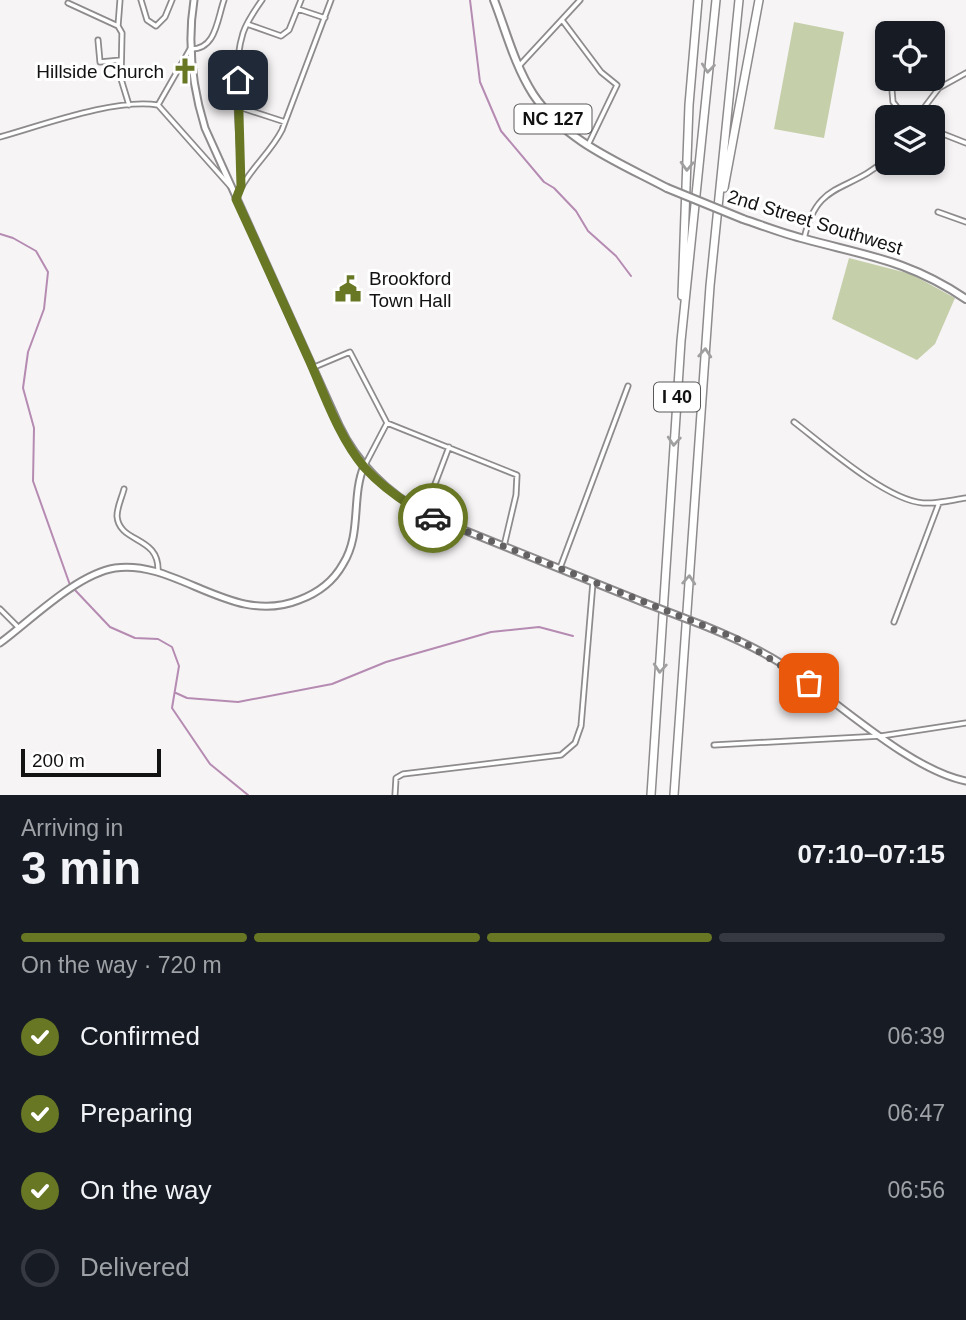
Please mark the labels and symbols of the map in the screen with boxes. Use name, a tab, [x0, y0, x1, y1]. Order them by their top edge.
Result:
pin	[208, 50, 268, 110]
church icon: Hillside Church	[170, 56, 200, 86]
place label: Hillside Church	[36, 61, 164, 82]
one-way arrow	[700, 62, 715, 74]
road number: NC 127	[514, 104, 592, 134]
one-way arrow	[679, 161, 695, 172]
street label: 2nd Street Southwest	[725, 185, 906, 259]
place label: Brookford Town Hall	[369, 268, 451, 311]
public building icon: Brookford Town Hall	[333, 274, 363, 304]
one-way arrow	[697, 348, 712, 359]
road number: I 40	[654, 382, 700, 412]
one-way arrow	[667, 436, 682, 447]
courier	[398, 483, 468, 553]
one-way arrow	[681, 574, 696, 585]
pin	[779, 653, 839, 713]
one-way arrow	[653, 663, 668, 674]
scale bar	[21, 746, 161, 778]

